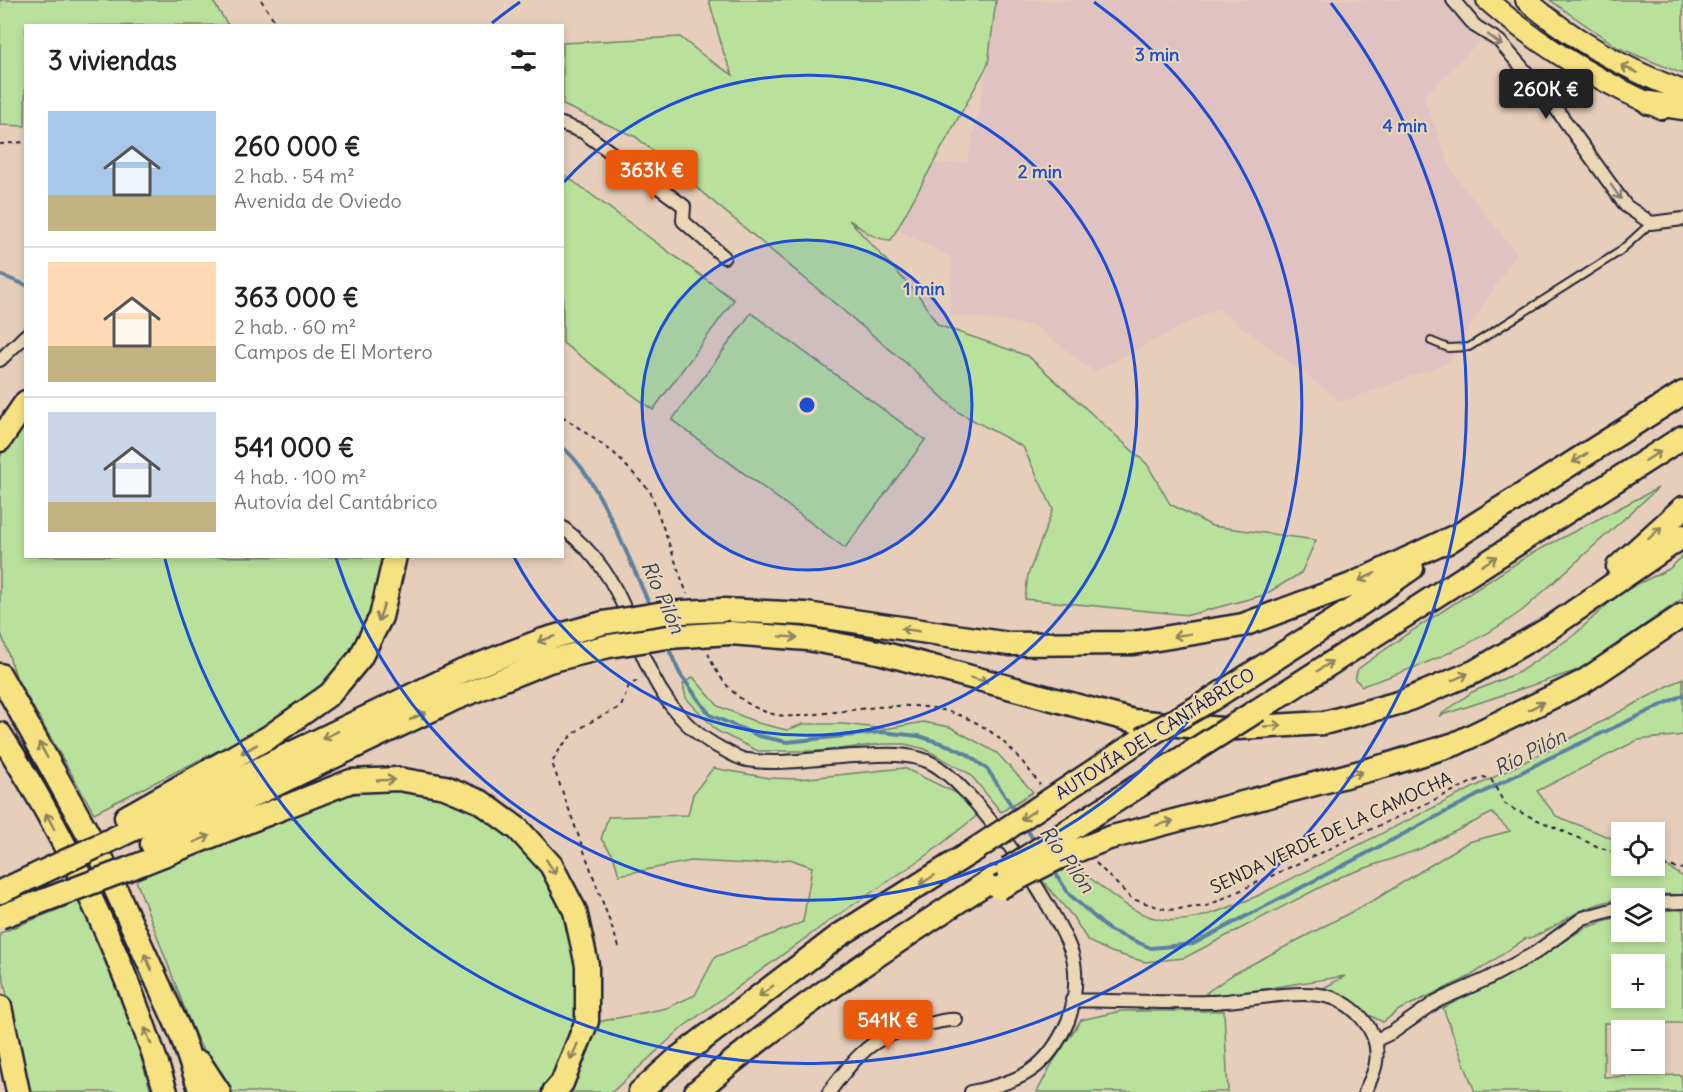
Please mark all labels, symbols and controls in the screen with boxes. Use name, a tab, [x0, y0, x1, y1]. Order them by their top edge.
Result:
one-way arrow	[1487, 33, 1503, 46]
text: 3 min	[1135, 43, 1180, 66]
text: 3 viviendas	[48, 44, 177, 77]
icon: filters	[507, 44, 540, 77]
one-way arrow	[1620, 62, 1638, 74]
pin: 260K €	[1497, 69, 1595, 120]
text: 260K €	[1513, 76, 1579, 101]
text: 4 min	[1383, 114, 1428, 137]
text: 260 000 €	[234, 130, 361, 163]
icon: home	[96, 135, 168, 207]
pin: 363K €	[603, 150, 701, 201]
text: 363K €	[620, 157, 684, 182]
text: 2 min	[1018, 160, 1063, 183]
text: 2 hab. · 54 m²	[234, 163, 355, 188]
one-way arrow	[1610, 184, 1622, 200]
text: Avenida de Oviedo	[234, 188, 402, 213]
text: 1 min	[903, 277, 945, 300]
text: 363 000 €	[234, 281, 359, 314]
icon: home	[96, 286, 168, 358]
text: 2 hab. · 60 m²	[234, 314, 356, 339]
text: Campos de El Mortero	[234, 339, 433, 364]
centre of rings	[797, 395, 817, 415]
text: 541 000 €	[234, 431, 354, 464]
icon: home	[96, 436, 168, 508]
one-way arrow	[1644, 450, 1661, 462]
one-way arrow	[1572, 452, 1589, 464]
text: 4 hab. · 100 m²	[234, 464, 366, 489]
text: Autovía del Cantábrico	[234, 489, 437, 514]
one-way arrow	[1648, 526, 1663, 540]
one-way arrow	[1480, 555, 1497, 567]
water label: Río Pilón	[636, 557, 691, 637]
one-way arrow	[1358, 573, 1376, 584]
one-way arrow	[375, 603, 386, 622]
one-way arrow	[901, 624, 920, 635]
one-way arrow	[1172, 630, 1192, 641]
one-way arrow	[778, 632, 798, 643]
one-way arrow	[537, 635, 556, 646]
one-way arrow	[1316, 660, 1333, 672]
street label: AUTOVÍA DEL CANTÁBRICO	[1051, 663, 1259, 805]
one-way arrow	[1450, 671, 1469, 682]
one-way arrow	[969, 674, 988, 686]
one-way arrow	[1527, 700, 1545, 711]
one-way arrow	[409, 710, 427, 722]
one-way arrow	[1262, 720, 1282, 731]
water label: Río Pilón	[1490, 723, 1570, 780]
one-way arrow	[321, 730, 339, 742]
one-way arrow	[37, 742, 49, 759]
one-way arrow	[240, 744, 258, 755]
street label: SENDA VERDE DE LA CAMOCHA	[1206, 766, 1455, 899]
one-way arrow	[1344, 767, 1363, 779]
one-way arrow	[376, 774, 396, 785]
one-way arrow	[1020, 809, 1037, 821]
one-way arrow	[44, 812, 56, 830]
one-way arrow	[1155, 816, 1174, 828]
water label: Río Pilón	[1035, 820, 1100, 898]
map controls	[1611, 822, 1665, 1074]
button: locate	[1611, 822, 1665, 876]
one-way arrow	[192, 833, 211, 844]
one-way arrow	[545, 859, 557, 875]
one-way arrow	[918, 874, 935, 887]
button: layers	[1611, 888, 1665, 942]
one-way arrow	[142, 953, 154, 971]
button: +	[1611, 954, 1665, 1008]
one-way arrow	[759, 985, 775, 997]
pin: 541K €	[839, 1000, 937, 1051]
text: 541K €	[858, 1007, 918, 1032]
button: −	[1611, 1020, 1665, 1074]
one-way arrow	[142, 1028, 153, 1046]
one-way arrow	[568, 1042, 579, 1061]

